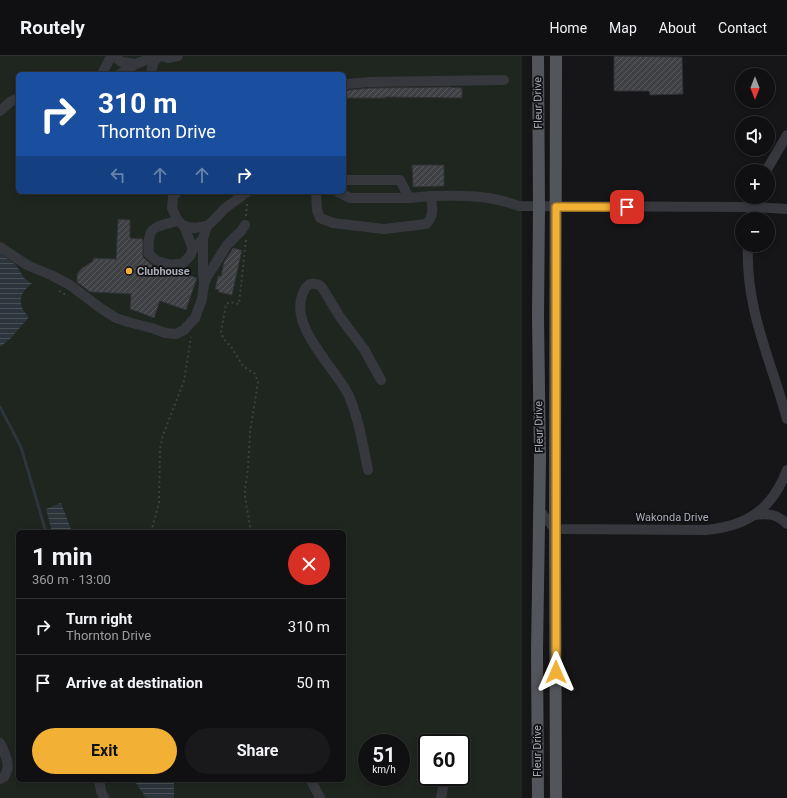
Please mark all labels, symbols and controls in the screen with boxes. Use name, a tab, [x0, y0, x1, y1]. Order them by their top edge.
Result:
text: Routely	[20, 16, 85, 39]
text: Home	[549, 20, 587, 36]
text: Map	[609, 20, 637, 36]
text: About	[659, 20, 696, 36]
text: Contact	[718, 20, 767, 36]
north arrow	[735, 68, 775, 108]
map controls	[735, 68, 775, 252]
street label: Fleur Drive	[531, 77, 545, 129]
text: 310 m	[98, 87, 177, 120]
icon: right	[32, 88, 84, 140]
button: sound	[735, 116, 775, 156]
text: Thornton Drive	[98, 121, 216, 142]
icon: left	[107, 164, 129, 186]
icon: ahead	[149, 164, 171, 186]
icon: ahead	[191, 164, 213, 186]
icon: right	[233, 164, 255, 186]
button: +	[735, 164, 775, 204]
pin	[610, 190, 644, 224]
icon: arrive	[616, 196, 638, 218]
button: −	[735, 212, 775, 252]
place label: Clubhouse	[137, 265, 190, 278]
marker: Clubhouse	[124, 266, 134, 276]
street label: Fleur Drive	[532, 401, 546, 453]
street label: Wakonda Drive	[635, 511, 709, 524]
text: 1 min	[32, 543, 92, 571]
button: close	[288, 543, 330, 585]
text: 360 m · 13:00	[32, 572, 111, 587]
text: Turn right	[66, 610, 132, 628]
icon: right	[32, 616, 54, 638]
text: 310 m	[288, 618, 330, 636]
text: Thornton Drive	[66, 628, 151, 643]
position arrow	[535, 651, 577, 693]
icon: arrive	[32, 672, 54, 694]
text: Arrive at destination	[66, 674, 203, 692]
text: 50 m	[296, 674, 330, 692]
street label: Fleur Drive	[531, 725, 544, 777]
button: Exit	[32, 728, 177, 774]
button: Share	[185, 728, 330, 774]
speed limit sign: 60	[418, 734, 470, 786]
text: 51	[373, 743, 395, 767]
text: km/h	[372, 764, 396, 775]

